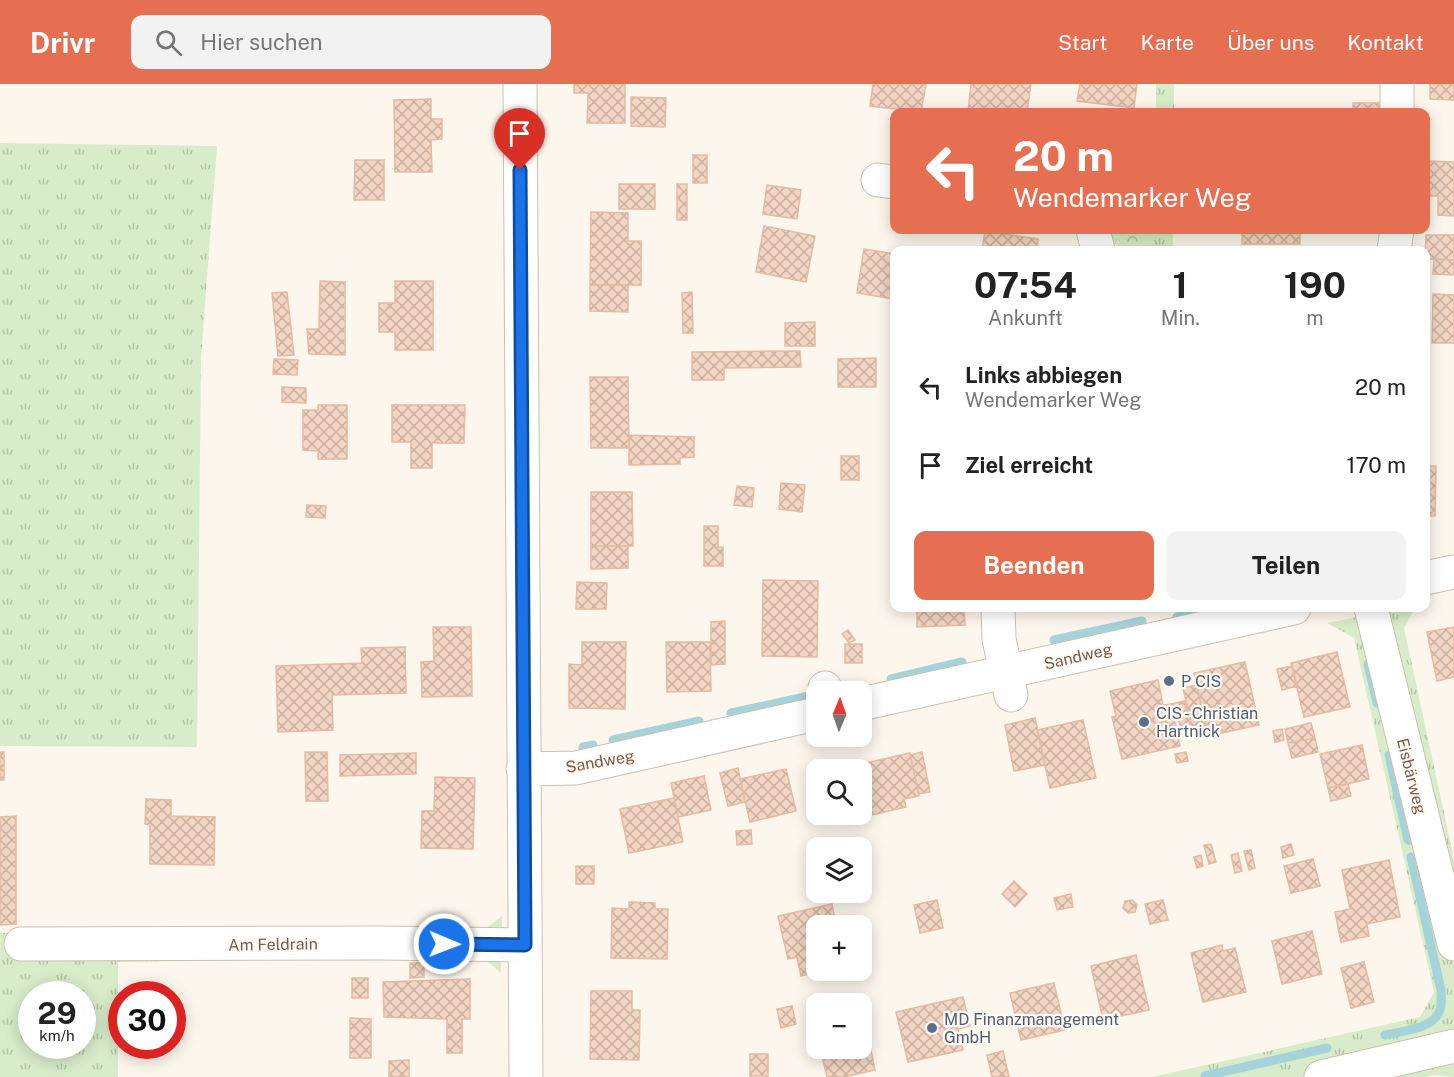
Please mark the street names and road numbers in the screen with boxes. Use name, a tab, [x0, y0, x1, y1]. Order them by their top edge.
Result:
street label: Sandweg	[1042, 639, 1114, 674]
street label: Eisbärweg	[1393, 736, 1430, 816]
street label: Sandweg	[564, 746, 636, 777]
street label: Am Feldrain	[228, 934, 318, 955]

